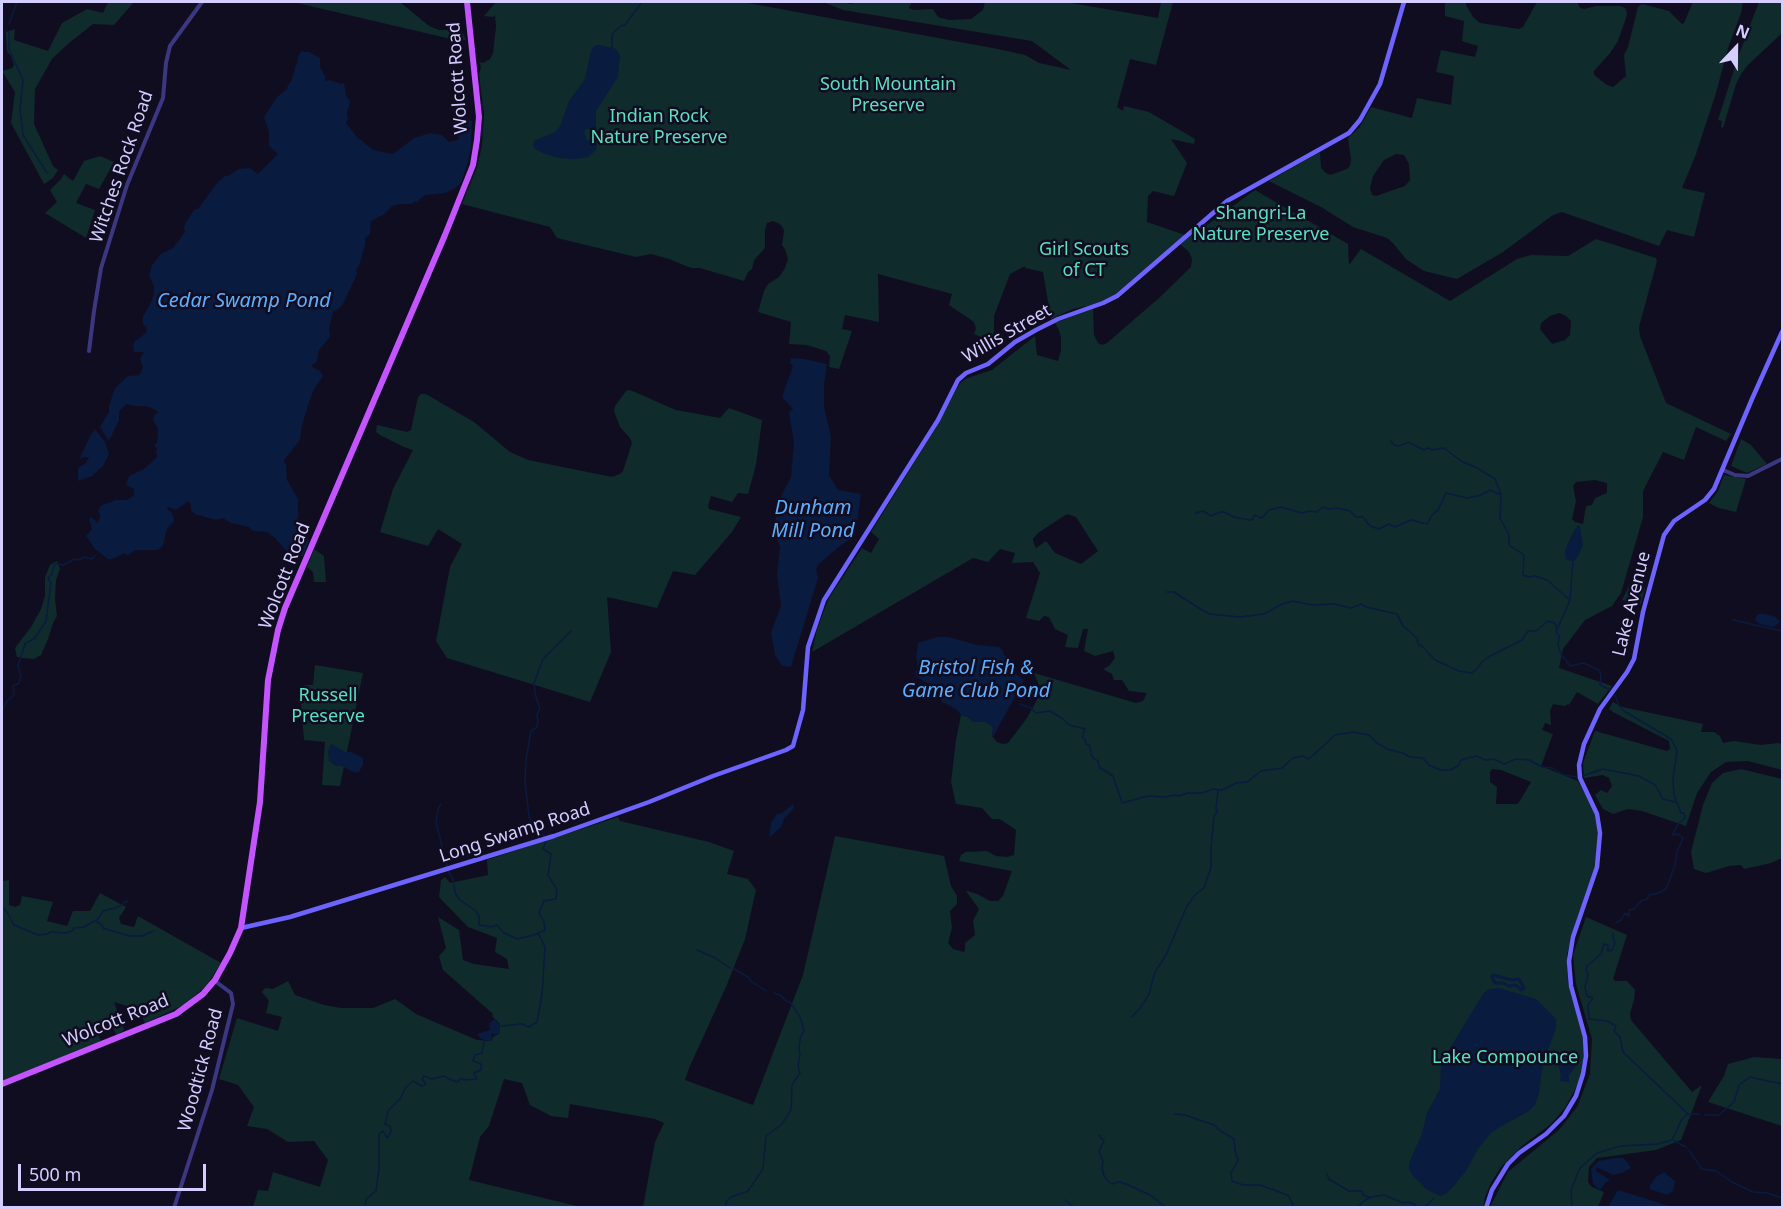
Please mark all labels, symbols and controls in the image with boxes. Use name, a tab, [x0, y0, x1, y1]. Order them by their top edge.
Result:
north arrow	[1706, 18, 1766, 78]
text: N	[1733, 19, 1753, 44]
street label: Wolcott Road	[443, 21, 473, 135]
park label: South Mountain Preserve	[820, 74, 956, 116]
street label: Witches Rock Road	[86, 88, 158, 246]
park label: Indian Rock Nature Preserve	[591, 106, 727, 148]
park label: Shangri-La Nature Preserve	[1193, 203, 1329, 246]
park label: Girl Scouts of CT	[1039, 239, 1129, 282]
water label: Cedar Swamp Pond	[157, 289, 331, 313]
street label: Willis Street	[959, 300, 1055, 368]
water label: Dunham Mill Pond	[771, 496, 855, 543]
street label: Wolcott Road	[255, 520, 315, 632]
street label: Lake Avenue	[1609, 549, 1655, 659]
water label: Bristol Fish & Game Club Pond	[902, 656, 1050, 703]
park label: Russell Preserve	[291, 685, 365, 728]
street label: Long Swamp Road	[437, 798, 593, 868]
street label: Wolcott Road	[60, 990, 172, 1052]
street label: Woodtick Road	[174, 1006, 228, 1134]
park label: Lake Compounce	[1432, 1047, 1578, 1069]
scale bar	[21, 1152, 208, 1190]
text: 500 m	[29, 1162, 81, 1186]

